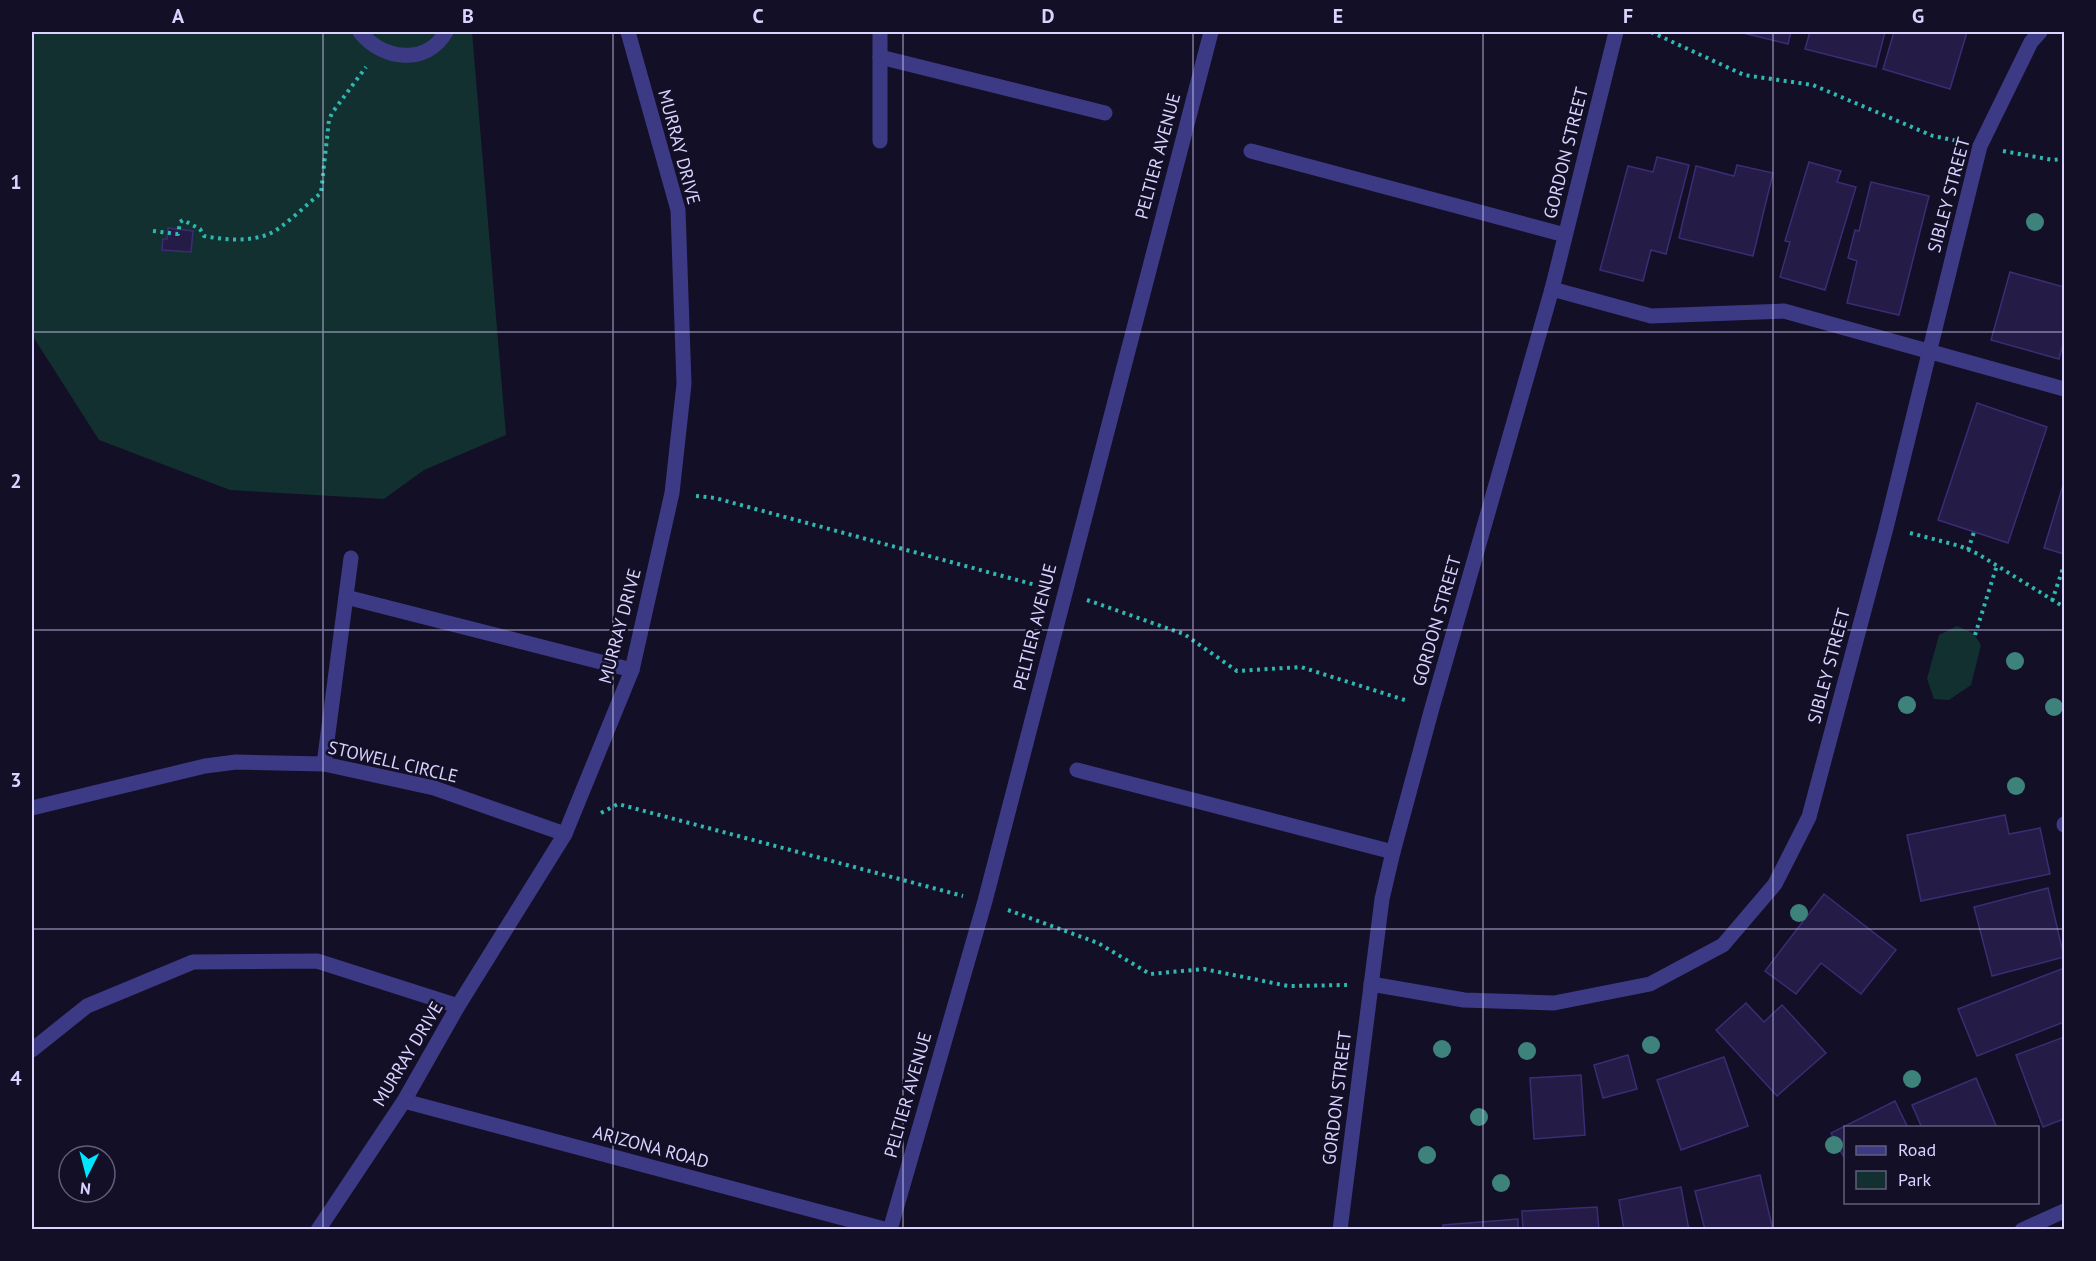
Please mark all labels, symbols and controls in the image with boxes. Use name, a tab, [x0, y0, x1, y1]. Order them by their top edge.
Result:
text: A	[172, 3, 185, 29]
text: B	[462, 3, 474, 29]
text: C	[752, 3, 764, 29]
text: D	[1042, 3, 1055, 29]
text: E	[1333, 3, 1343, 29]
text: F	[1623, 3, 1633, 29]
text: G	[1912, 3, 1924, 29]
street label: GORDON STREET	[1538, 85, 1593, 221]
street label: MURRAY DRIVE	[653, 87, 706, 207]
street label: PELTIER AVENUE	[1130, 90, 1185, 222]
street label: SIBLEY STREET	[1922, 135, 1975, 255]
text: 1	[10, 169, 22, 195]
text: 2	[10, 468, 22, 494]
street label: GORDON STREET	[1407, 553, 1466, 689]
street label: PELTIER AVENUE	[1008, 561, 1061, 693]
street label: MURRAY DRIVE	[593, 566, 646, 686]
street label: SIBLEY STREET	[1802, 606, 1855, 726]
street label: STOWELL CIRCLE	[326, 735, 460, 788]
text: 3	[10, 767, 22, 793]
street label: MURRAY DRIVE	[367, 997, 448, 1110]
street label: PELTIER AVENUE	[879, 1029, 936, 1160]
street label: GORDON STREET	[1317, 1030, 1356, 1166]
text: 4	[10, 1065, 22, 1091]
street label: ARIZONA ROAD	[591, 1120, 712, 1173]
legend	[1844, 1126, 2039, 1204]
text: Road	[1898, 1138, 1936, 1161]
north arrow	[57, 1144, 117, 1204]
text: Park	[1898, 1168, 1931, 1191]
text: N	[79, 1178, 92, 1199]

